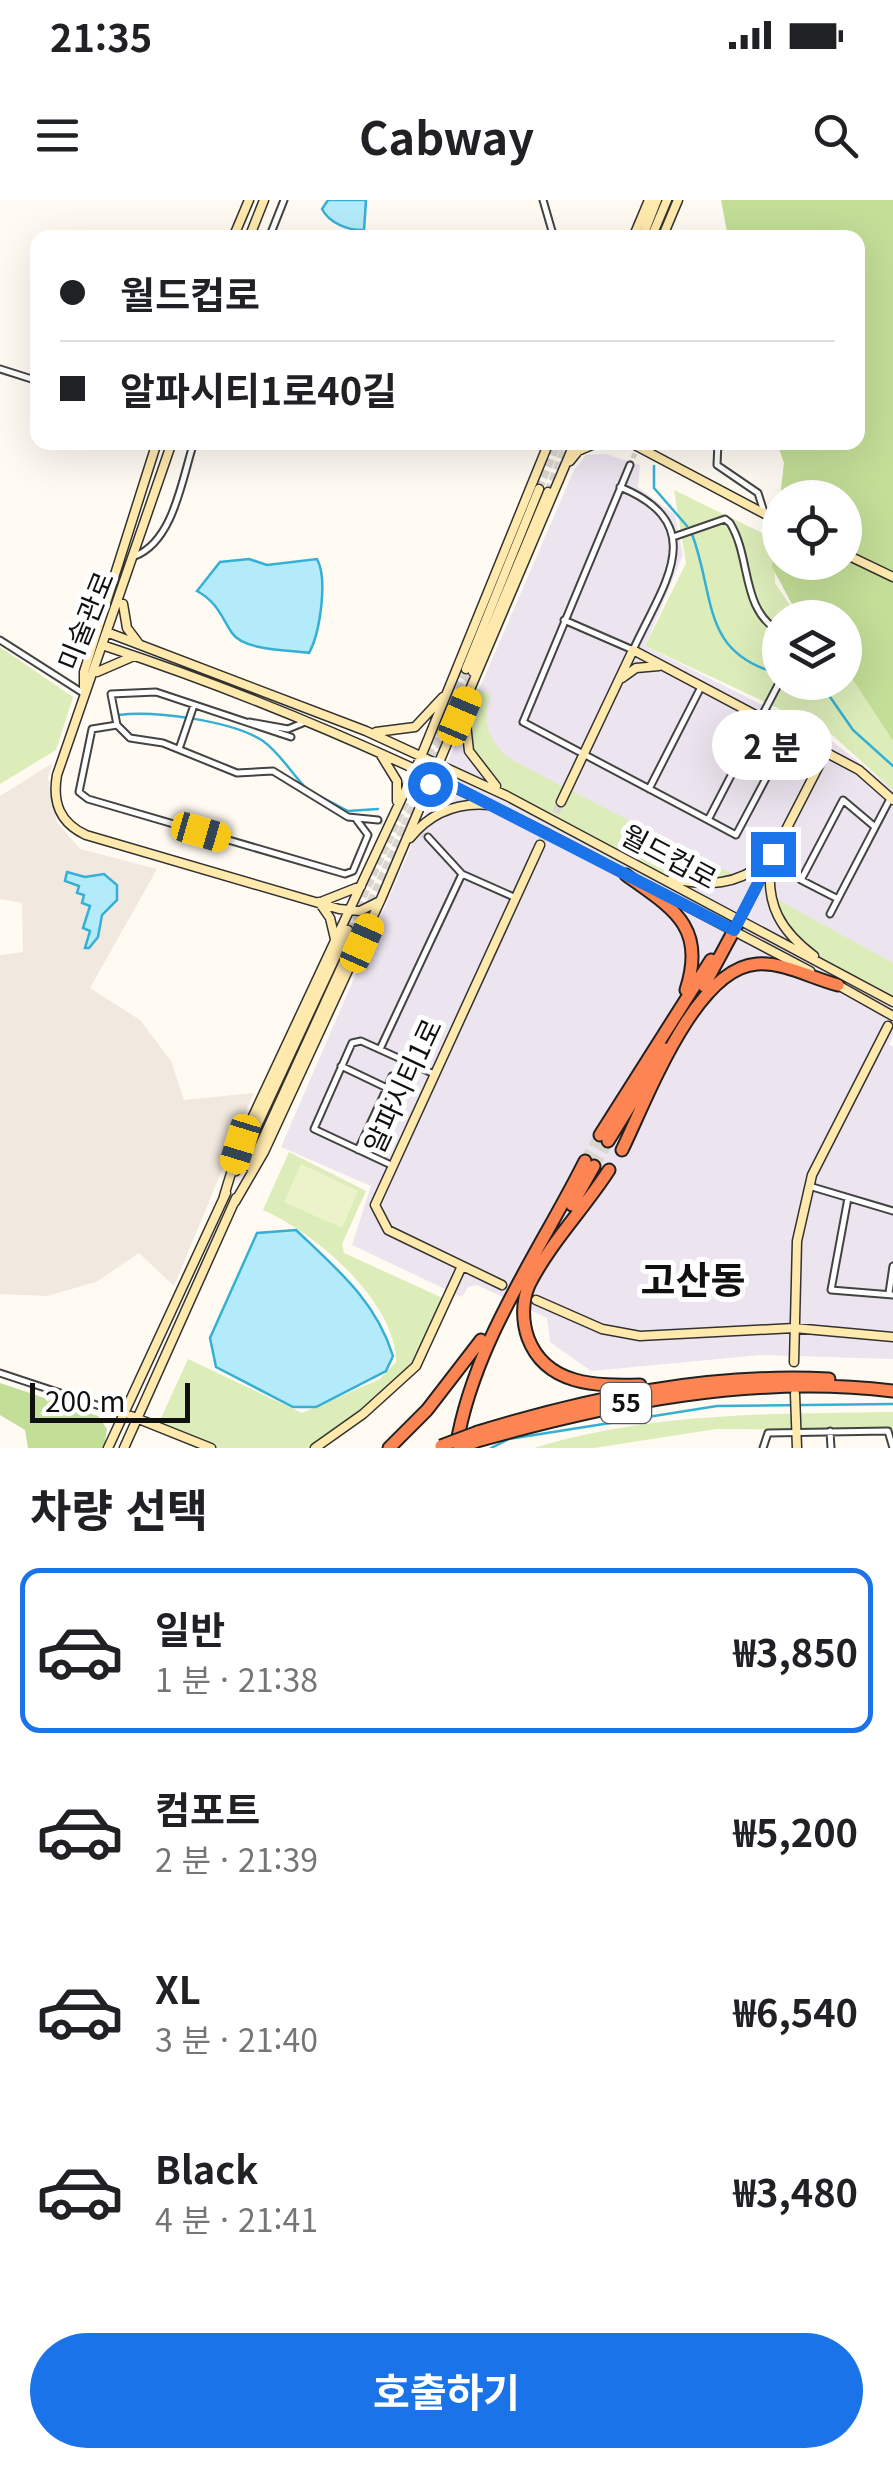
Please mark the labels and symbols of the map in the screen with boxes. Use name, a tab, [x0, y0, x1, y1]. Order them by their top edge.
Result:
street label: 미술관로	[46, 565, 122, 676]
car	[434, 683, 486, 749]
callout: 2 분	[713, 709, 833, 779]
route start	[408, 762, 453, 807]
car	[168, 809, 234, 855]
street label: 월드컵로	[615, 813, 725, 897]
route end	[751, 832, 796, 877]
car	[336, 909, 388, 977]
street label: 알파시티1로	[353, 1011, 450, 1159]
car	[217, 1111, 263, 1177]
district label: 고산동	[641, 1250, 745, 1305]
scale bar	[30, 1378, 190, 1422]
road number: 55	[601, 1383, 651, 1423]

